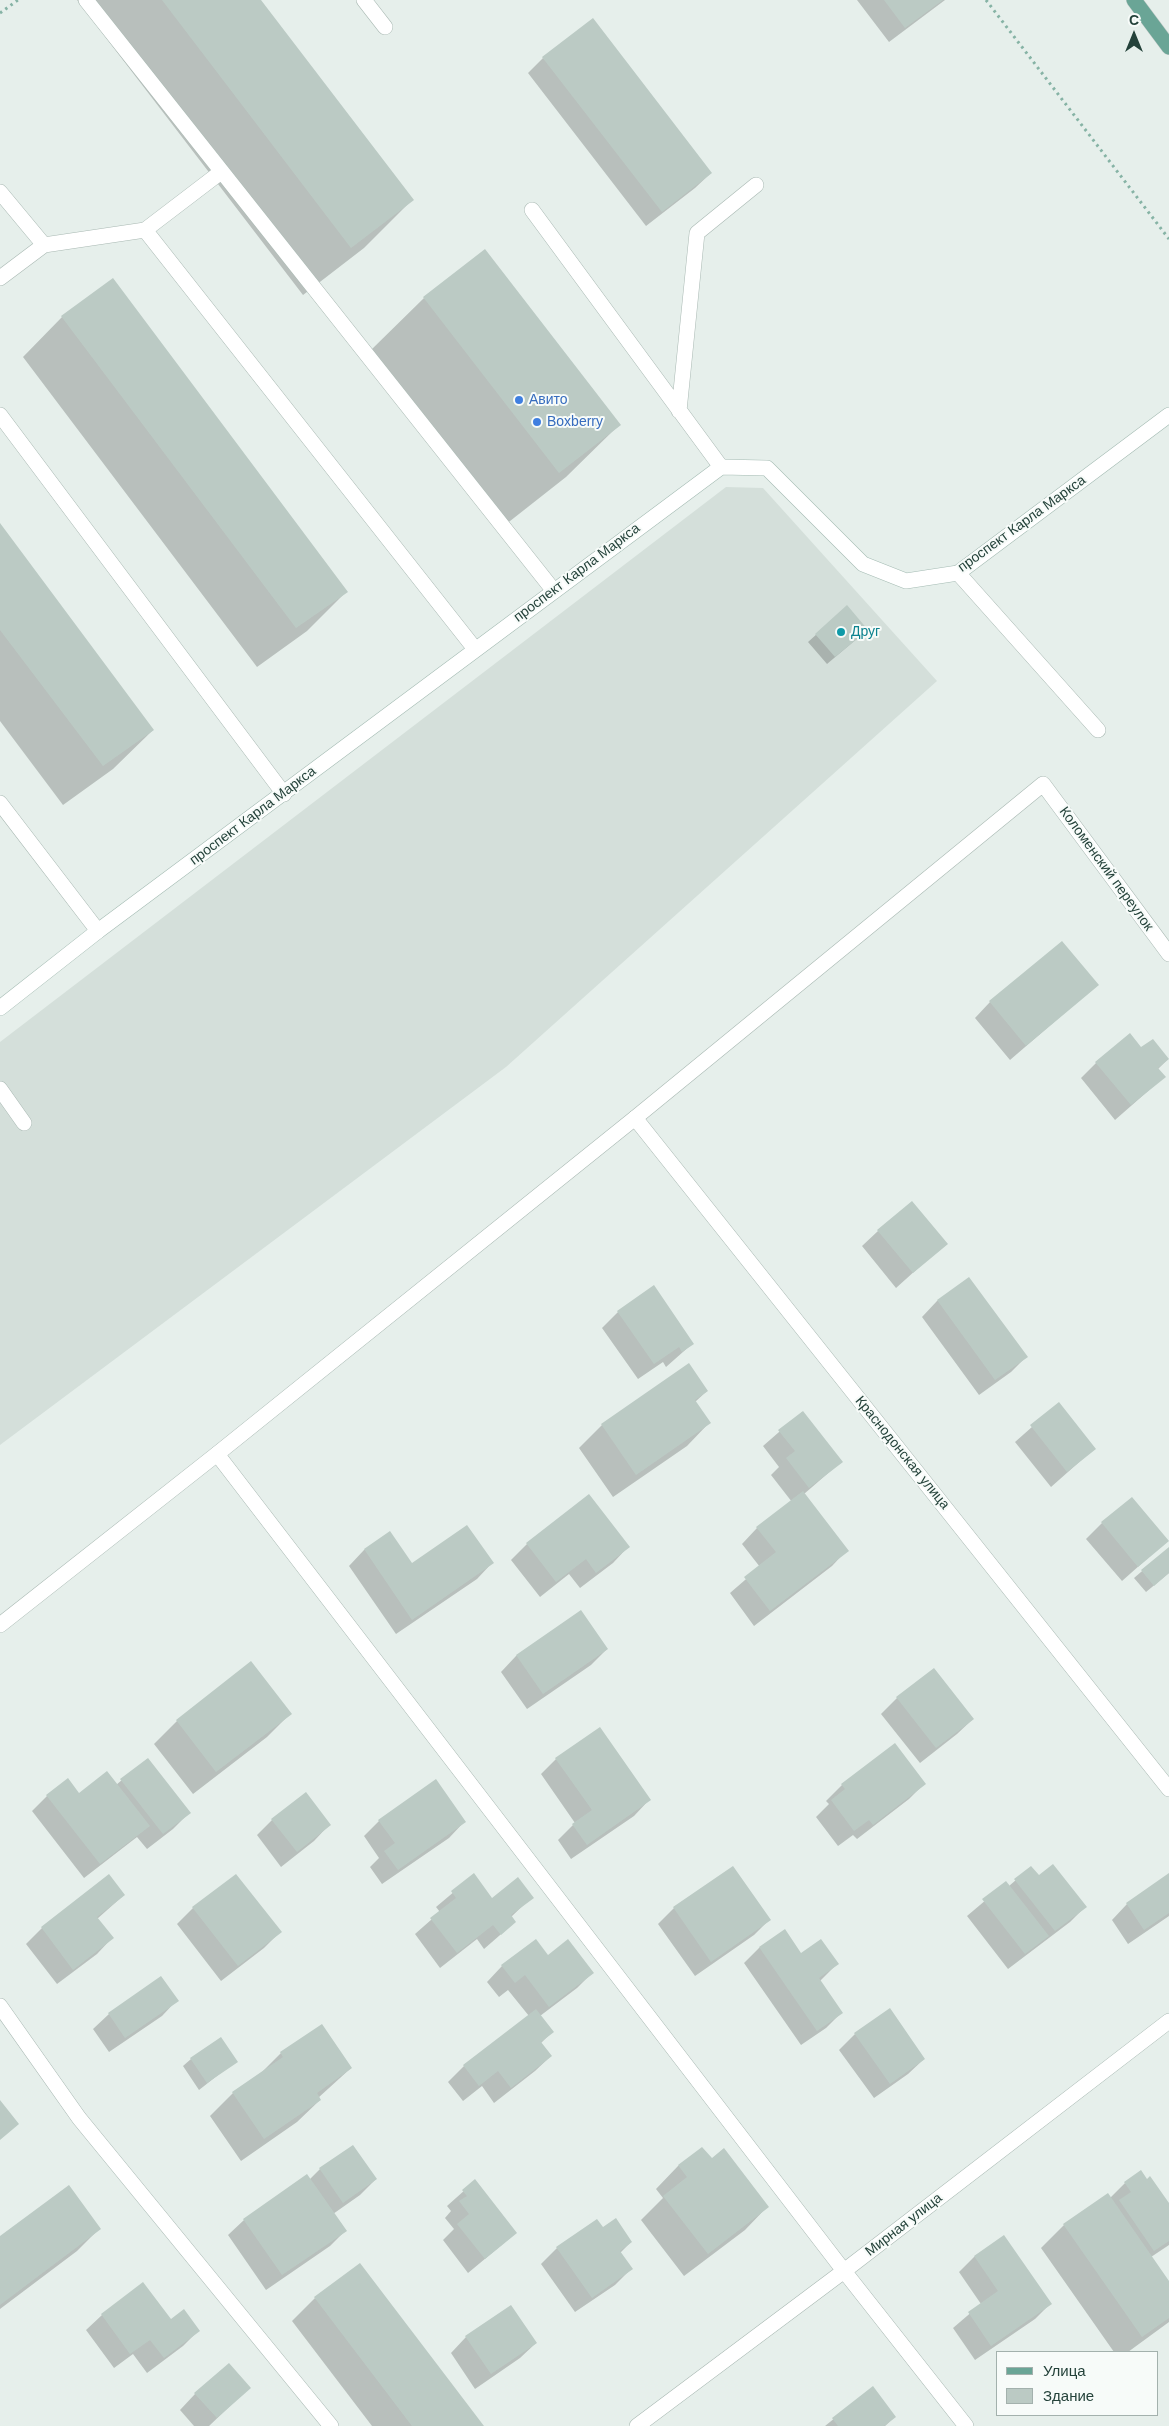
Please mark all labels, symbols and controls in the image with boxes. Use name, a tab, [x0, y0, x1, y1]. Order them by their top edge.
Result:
north arrow	[1109, 10, 1159, 60]
text: С	[1129, 12, 1139, 28]
place label: Авито	[529, 392, 568, 408]
marker: Авито	[513, 394, 525, 406]
place label: Boxberry	[547, 414, 603, 430]
marker: Boxberry	[531, 416, 543, 428]
street label: проспект Карла Маркса	[955, 472, 1089, 576]
street label: проспект Карла Маркса	[511, 520, 643, 626]
place label: Друг	[851, 624, 880, 640]
marker: Друг	[835, 626, 847, 638]
street label: проспект Карла Маркса	[187, 763, 319, 869]
street label: Коломенский переулок	[1055, 804, 1157, 934]
street label: Краснодонская улица	[851, 1393, 953, 1513]
street label: Мирная улица	[862, 2190, 946, 2260]
legend	[996, 2351, 1159, 2416]
text: Улица	[1043, 2362, 1086, 2379]
text: Здание	[1043, 2387, 1094, 2404]

